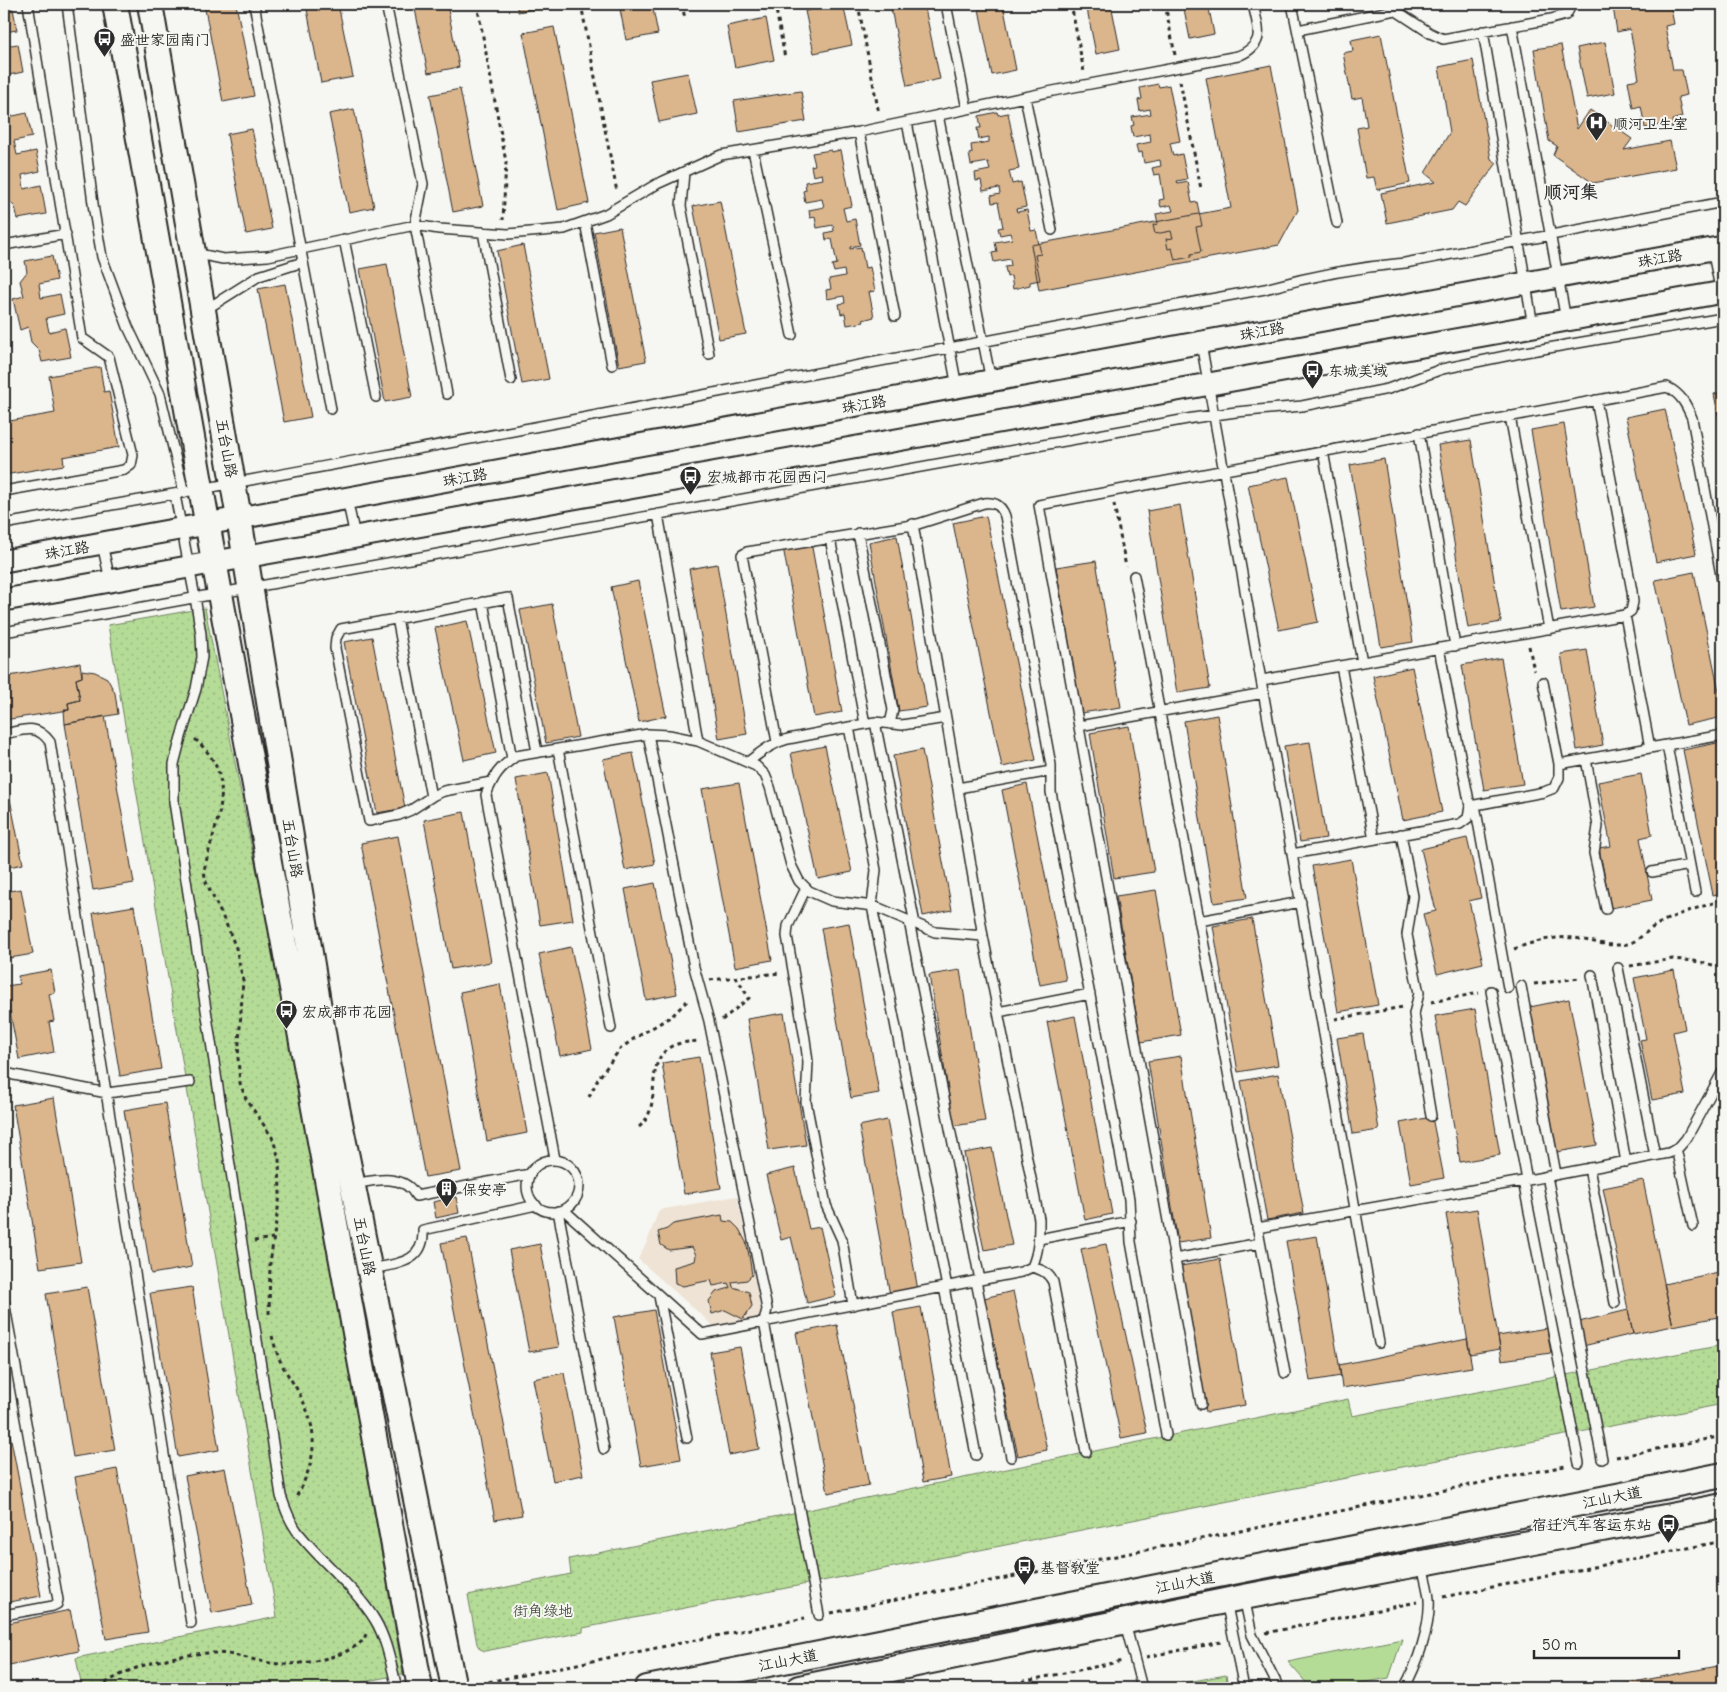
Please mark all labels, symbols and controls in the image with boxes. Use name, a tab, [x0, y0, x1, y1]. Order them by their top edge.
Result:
bus stop icon: 盛世家园南门	[92, 27, 116, 58]
place label: 盛世家园南门	[120, 30, 210, 49]
hospital icon: 顺河卫生室	[1585, 111, 1609, 142]
place label: 顺河卫生室	[1613, 114, 1688, 133]
district label: 顺河集	[1544, 180, 1598, 203]
street label: 珠江路	[1636, 245, 1684, 271]
street label: 珠江路	[1238, 318, 1286, 344]
bus stop icon: 东城美域	[1300, 358, 1324, 389]
place label: 东城美域	[1328, 361, 1388, 380]
street label: 珠江路	[840, 391, 888, 417]
street label: 五台山路	[212, 417, 242, 479]
street label: 珠江路	[441, 464, 489, 490]
bus stop icon: 宏城都市花园西门	[679, 464, 703, 495]
place label: 宏城都市花园西门	[707, 467, 827, 486]
street label: 珠江路	[43, 537, 91, 563]
street label: 五台山路	[279, 817, 307, 879]
bus stop icon: 宏成都市花园	[274, 999, 298, 1030]
place label: 宏成都市花园	[302, 1002, 392, 1021]
building icon: 保安亭	[434, 1177, 458, 1208]
place label: 保安亭	[462, 1180, 507, 1199]
street label: 五台山路	[350, 1215, 380, 1277]
street label: 江山大道	[1581, 1482, 1643, 1512]
bus stop icon: 宿迁汽车客运东站	[1656, 1512, 1680, 1543]
place label: 宿迁汽车客运东站	[1532, 1515, 1652, 1534]
bus stop icon: 基督教堂	[1012, 1555, 1036, 1586]
place label: 基督教堂	[1040, 1558, 1100, 1577]
street label: 江山大道	[1154, 1567, 1216, 1597]
park label: 街角绿地	[513, 1601, 573, 1620]
scale bar	[1534, 1627, 1680, 1659]
text: 50 m	[1542, 1635, 1577, 1654]
street label: 江山大道	[757, 1645, 819, 1675]

